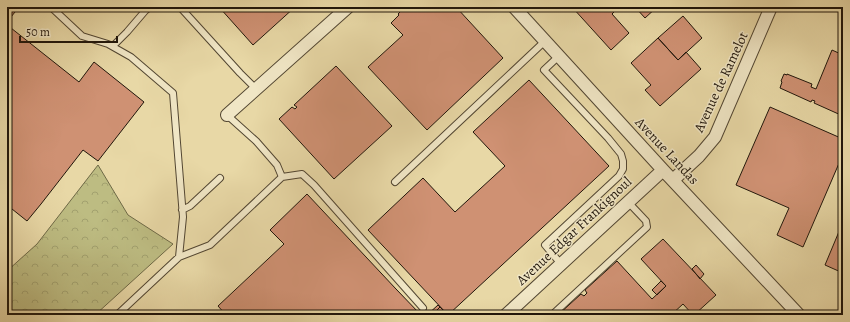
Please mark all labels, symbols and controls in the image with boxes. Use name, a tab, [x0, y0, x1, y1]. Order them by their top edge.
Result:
scale bar	[20, 18, 117, 44]
text: 50 m	[26, 24, 50, 40]
street label: Avenue de Ramelot	[689, 28, 753, 136]
street label: Avenue Landas	[630, 113, 703, 189]
street label: Avenue Edgar Frankignoul	[511, 172, 636, 290]

